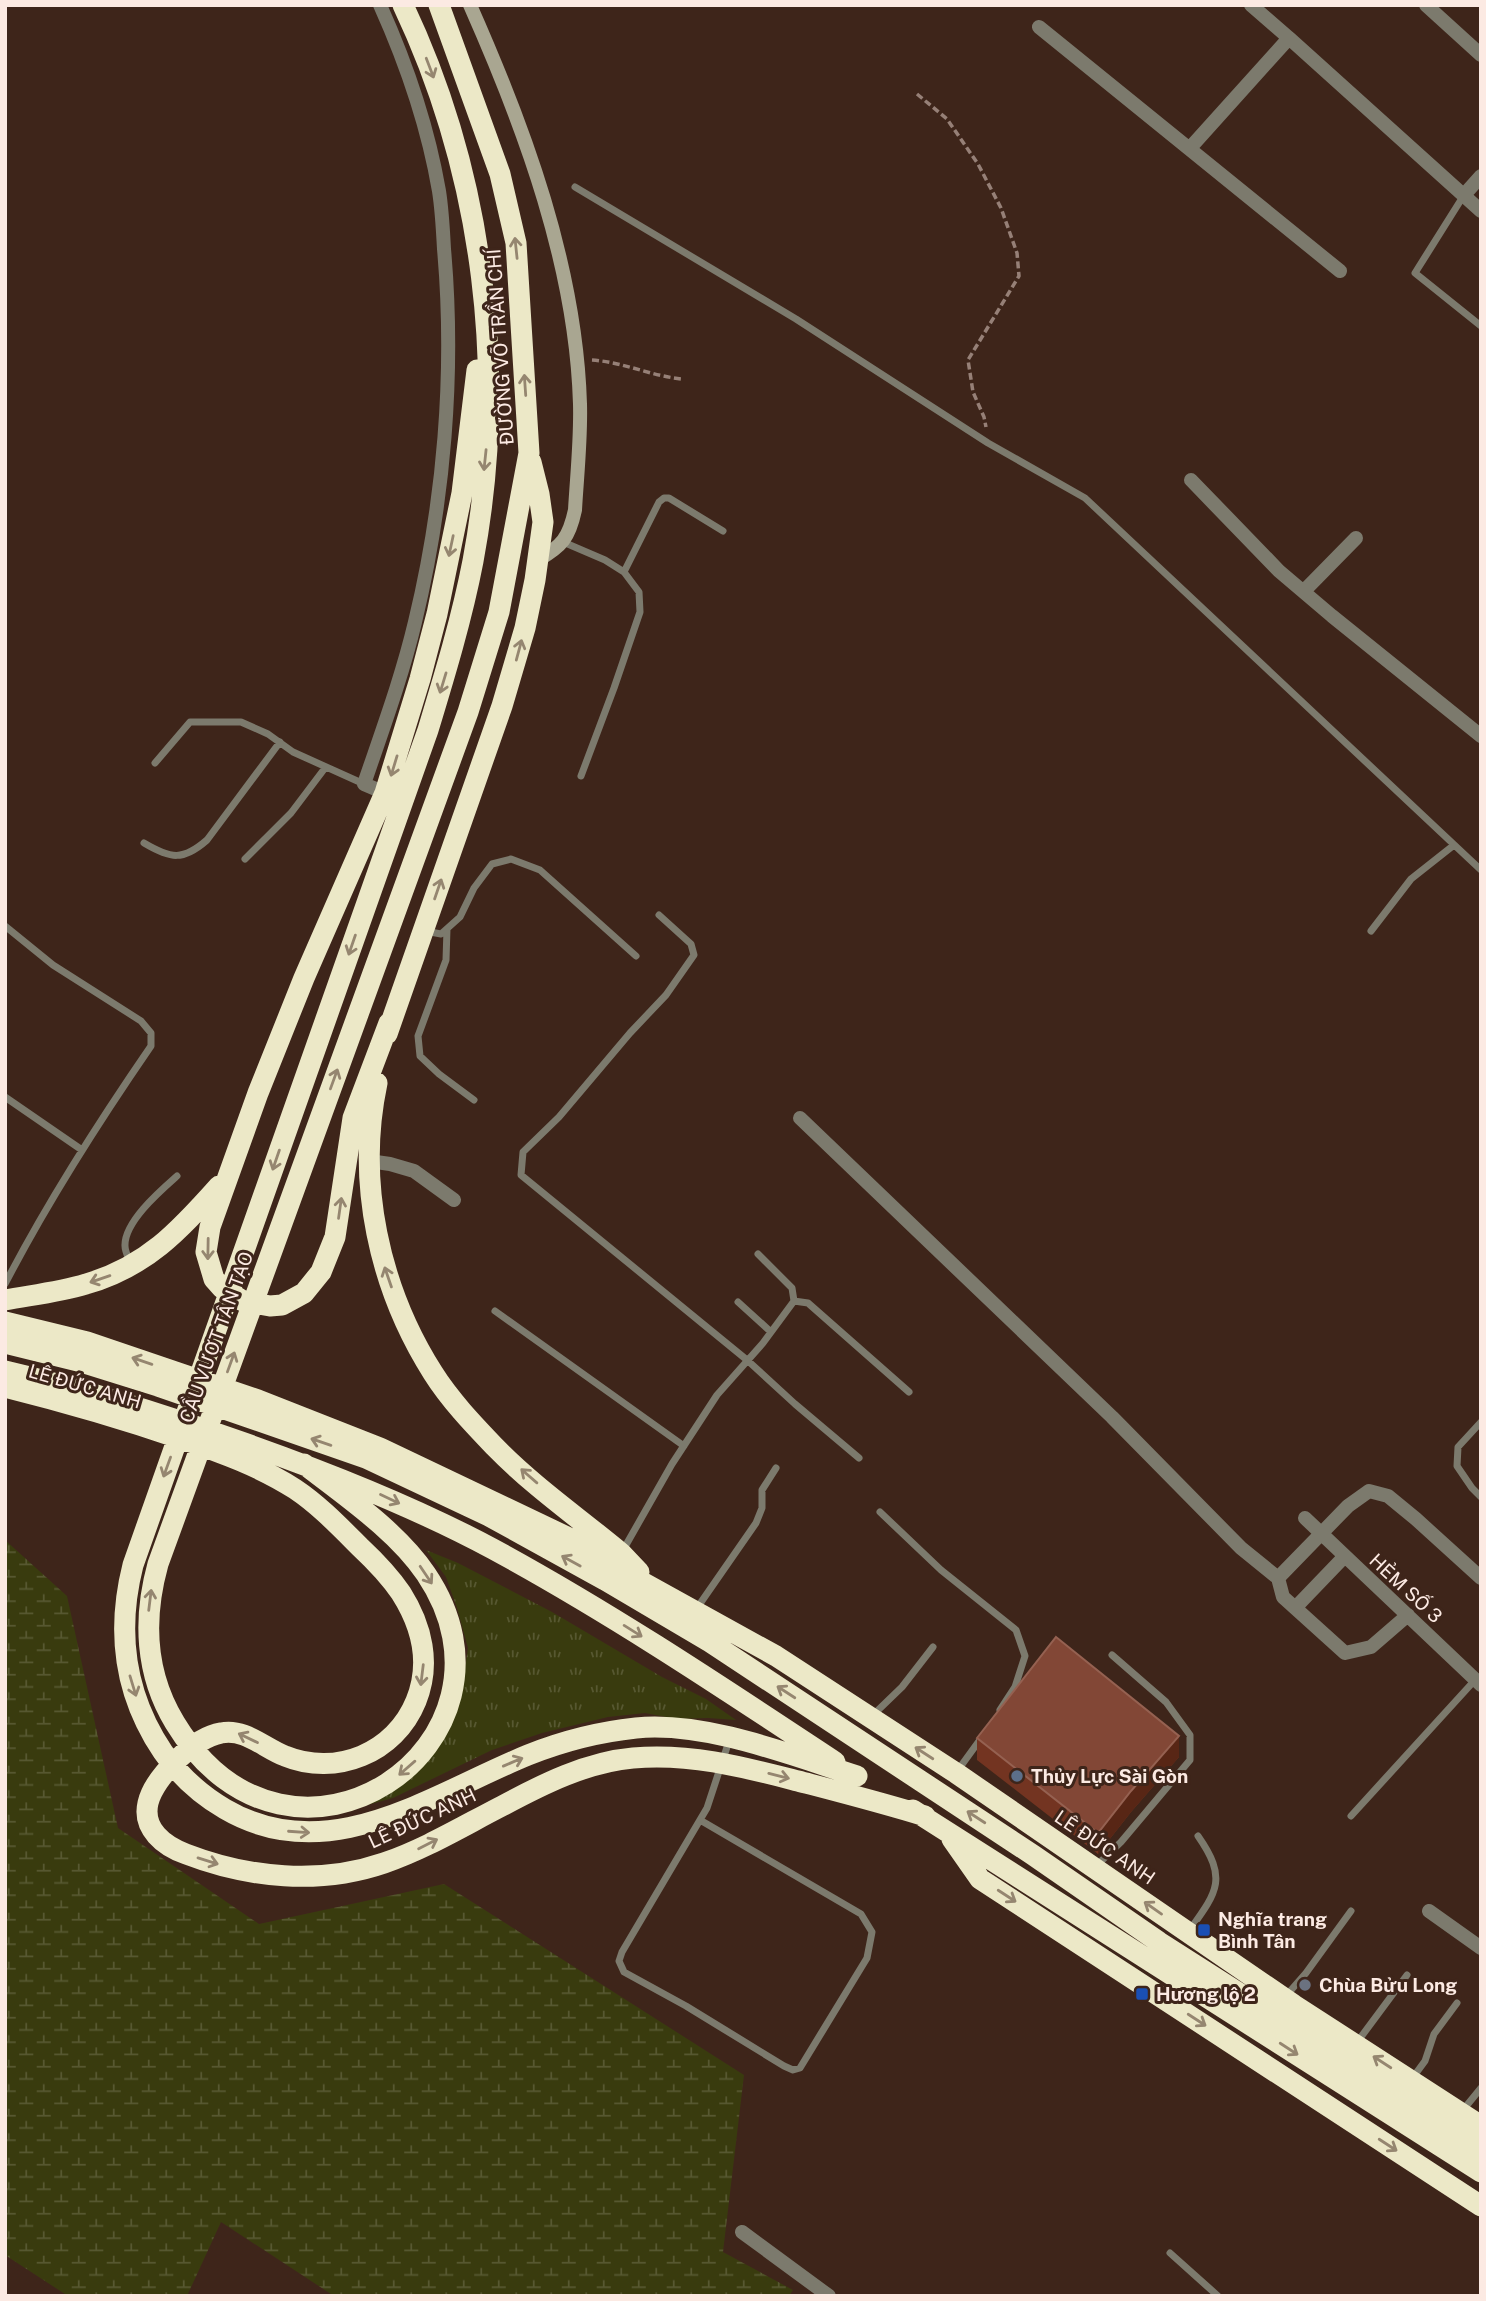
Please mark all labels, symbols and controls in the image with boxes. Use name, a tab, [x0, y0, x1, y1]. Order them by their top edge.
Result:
one-way arrow	[425, 57, 437, 79]
one-way arrow	[509, 237, 522, 260]
street label: ĐƯỜNG VÕ TRẦN CHÍ	[480, 247, 518, 446]
one-way arrow	[518, 374, 531, 397]
one-way arrow	[479, 448, 492, 471]
one-way arrow	[444, 534, 458, 557]
one-way arrow	[513, 639, 526, 661]
one-way arrow	[435, 671, 448, 693]
one-way arrow	[386, 754, 399, 776]
one-way arrow	[433, 878, 445, 900]
one-way arrow	[344, 934, 357, 956]
one-way arrow	[329, 1068, 341, 1090]
one-way arrow	[269, 1149, 282, 1171]
one-way arrow	[334, 1197, 347, 1220]
one-way arrow	[201, 1237, 215, 1260]
street label: CẦU VƯỢT TÂN TẠO	[173, 1248, 257, 1426]
one-way arrow	[381, 1266, 394, 1288]
one-way arrow	[89, 1273, 111, 1286]
one-way arrow	[226, 1351, 238, 1373]
one-way arrow	[132, 1354, 154, 1366]
street label: LÊ ĐỨC ANH	[26, 1359, 144, 1413]
one-way arrow	[311, 1435, 333, 1447]
one-way arrow	[160, 1455, 172, 1477]
one-way arrow	[520, 1468, 538, 1484]
one-way arrow	[379, 1493, 400, 1506]
street label: HẺM SỐ 3	[1365, 1547, 1448, 1627]
one-way arrow	[561, 1553, 581, 1567]
one-way arrow	[420, 1565, 434, 1585]
one-way arrow	[143, 1589, 156, 1611]
one-way arrow	[622, 1624, 642, 1638]
one-way arrow	[416, 1663, 429, 1686]
one-way arrow	[127, 1675, 140, 1697]
one-way arrow	[776, 1685, 796, 1699]
one-way arrow	[238, 1730, 259, 1744]
one-way arrow	[915, 1745, 934, 1760]
one-way arrow	[502, 1755, 523, 1768]
one-way arrow	[398, 1760, 416, 1776]
place label: Thủy Lực Sài Gòn	[1031, 1765, 1188, 1787]
marker: Thủy Lực Sài Gòn	[1009, 1768, 1025, 1784]
one-way arrow	[768, 1770, 790, 1783]
street label: LÊ ĐỨC ANH	[365, 1783, 479, 1853]
street label: LÊ ĐỨC ANH	[1051, 1805, 1159, 1889]
one-way arrow	[966, 1810, 986, 1824]
one-way arrow	[288, 1826, 310, 1839]
one-way arrow	[417, 1836, 438, 1850]
one-way arrow	[197, 1856, 219, 1869]
one-way arrow	[997, 1888, 1016, 1903]
one-way arrow	[1144, 1900, 1163, 1915]
place label: Nghĩa trang Bình Tân	[1218, 1908, 1327, 1952]
marker: Nghĩa trang Bình Tân	[1196, 1922, 1212, 1938]
place label: Chùa Bửu Long	[1319, 1974, 1457, 1996]
marker: Chùa Bửu Long	[1297, 1977, 1313, 1993]
place label: Hương lộ 2	[1156, 1983, 1256, 2005]
marker: Hương lộ 2	[1134, 1986, 1150, 2002]
one-way arrow	[1187, 2013, 1207, 2027]
one-way arrow	[1279, 2042, 1299, 2056]
one-way arrow	[1373, 2055, 1393, 2069]
one-way arrow	[1378, 2137, 1397, 2152]

